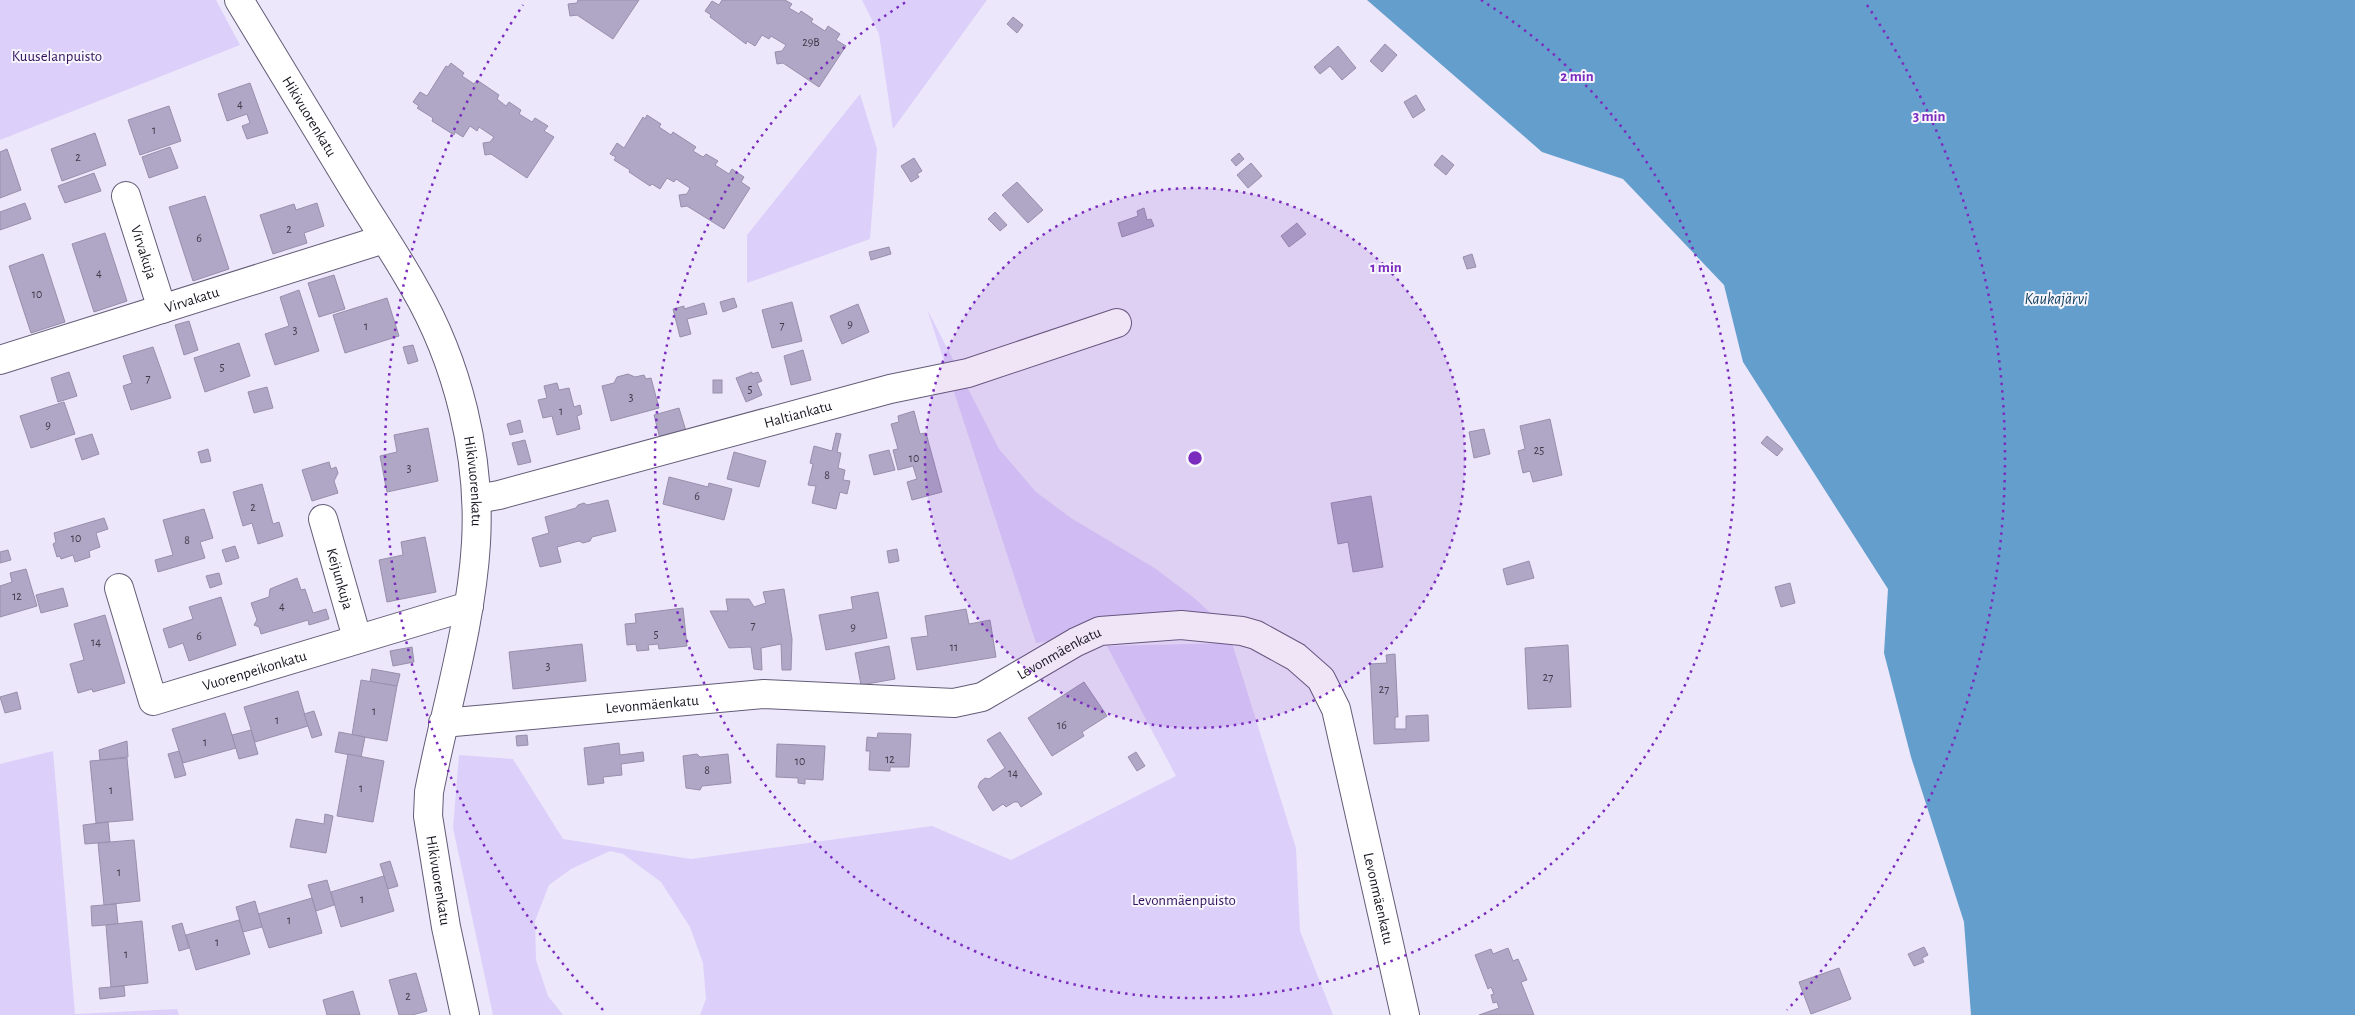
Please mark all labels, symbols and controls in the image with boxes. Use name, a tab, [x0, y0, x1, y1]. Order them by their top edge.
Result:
house number: 29B	[802, 36, 820, 48]
park label: Kuuselanpuisto	[12, 49, 102, 64]
text: 2 min	[1560, 69, 1594, 84]
street label: Hikivuorenkatu	[279, 74, 339, 160]
house number: 4	[237, 98, 243, 110]
text: 3 min	[1913, 109, 1945, 124]
house number: 1	[152, 124, 156, 136]
house number: 2	[75, 151, 81, 163]
house number: 2	[286, 223, 292, 235]
street label: Virvakuja	[128, 224, 159, 281]
house number: 6	[196, 232, 202, 244]
text: 1 min	[1370, 260, 1402, 275]
house number: 4	[96, 267, 102, 279]
street label: Virvakatu	[163, 284, 221, 316]
house number: 10	[32, 288, 42, 300]
water label: Kaukajärvi	[2025, 291, 2088, 308]
house number: 9	[847, 318, 853, 330]
house number: 7	[779, 319, 785, 331]
house number: 1	[364, 320, 368, 332]
house number: 3	[293, 324, 298, 336]
house number: 5	[219, 361, 225, 373]
house number: 7	[145, 372, 151, 384]
house number: 5	[747, 383, 753, 395]
house number: 3	[629, 391, 634, 403]
street label: Haltiankatu	[762, 398, 834, 431]
house number: 1	[559, 405, 563, 417]
house number: 9	[45, 419, 51, 431]
street label: Hikivuorenkatu	[461, 435, 484, 527]
house number: 25	[1534, 444, 1544, 456]
centre of rings	[1186, 449, 1204, 467]
house number: 10	[909, 452, 919, 464]
house number: 3	[407, 462, 412, 474]
house number: 8	[824, 469, 830, 481]
house number: 6	[694, 490, 700, 502]
house number: 2	[250, 501, 256, 513]
house number: 10	[71, 532, 81, 544]
house number: 8	[184, 534, 190, 546]
street label: Keijunkuja	[324, 546, 355, 611]
house number: 12	[12, 590, 22, 602]
house number: 4	[279, 600, 285, 612]
house number: 7	[750, 619, 756, 631]
house number: 9	[850, 621, 856, 633]
street label: Levonmäenkatu	[1015, 624, 1104, 683]
house number: 5	[653, 628, 659, 640]
house number: 6	[196, 630, 202, 642]
house number: 14	[91, 636, 101, 648]
house number: 11	[950, 641, 958, 653]
street label: Vuorenpeikonkatu	[201, 648, 309, 694]
house number: 3	[546, 660, 551, 672]
house number: 27	[1543, 671, 1553, 683]
house number: 27	[1379, 683, 1389, 695]
street label: Levonmäenkatu	[605, 693, 700, 716]
house number: 1	[372, 705, 376, 717]
house number: 1	[275, 714, 279, 726]
house number: 16	[1057, 719, 1067, 731]
house number: 1	[203, 736, 207, 748]
house number: 12	[885, 753, 895, 765]
house number: 10	[795, 755, 805, 767]
house number: 8	[704, 764, 710, 776]
house number: 14	[1008, 767, 1018, 779]
house number: 1	[359, 782, 363, 794]
house number: 1	[109, 784, 113, 796]
street label: Hikivuorenkatu	[423, 834, 453, 927]
street label: Levonmäenkatu	[1361, 851, 1396, 946]
house number: 1	[117, 866, 121, 878]
house number: 1	[360, 893, 364, 905]
park label: Levonmäenpuisto	[1132, 893, 1236, 908]
house number: 1	[287, 914, 291, 926]
house number: 1	[215, 936, 219, 948]
house number: 1	[124, 948, 128, 960]
house number: 2	[405, 990, 411, 1002]

